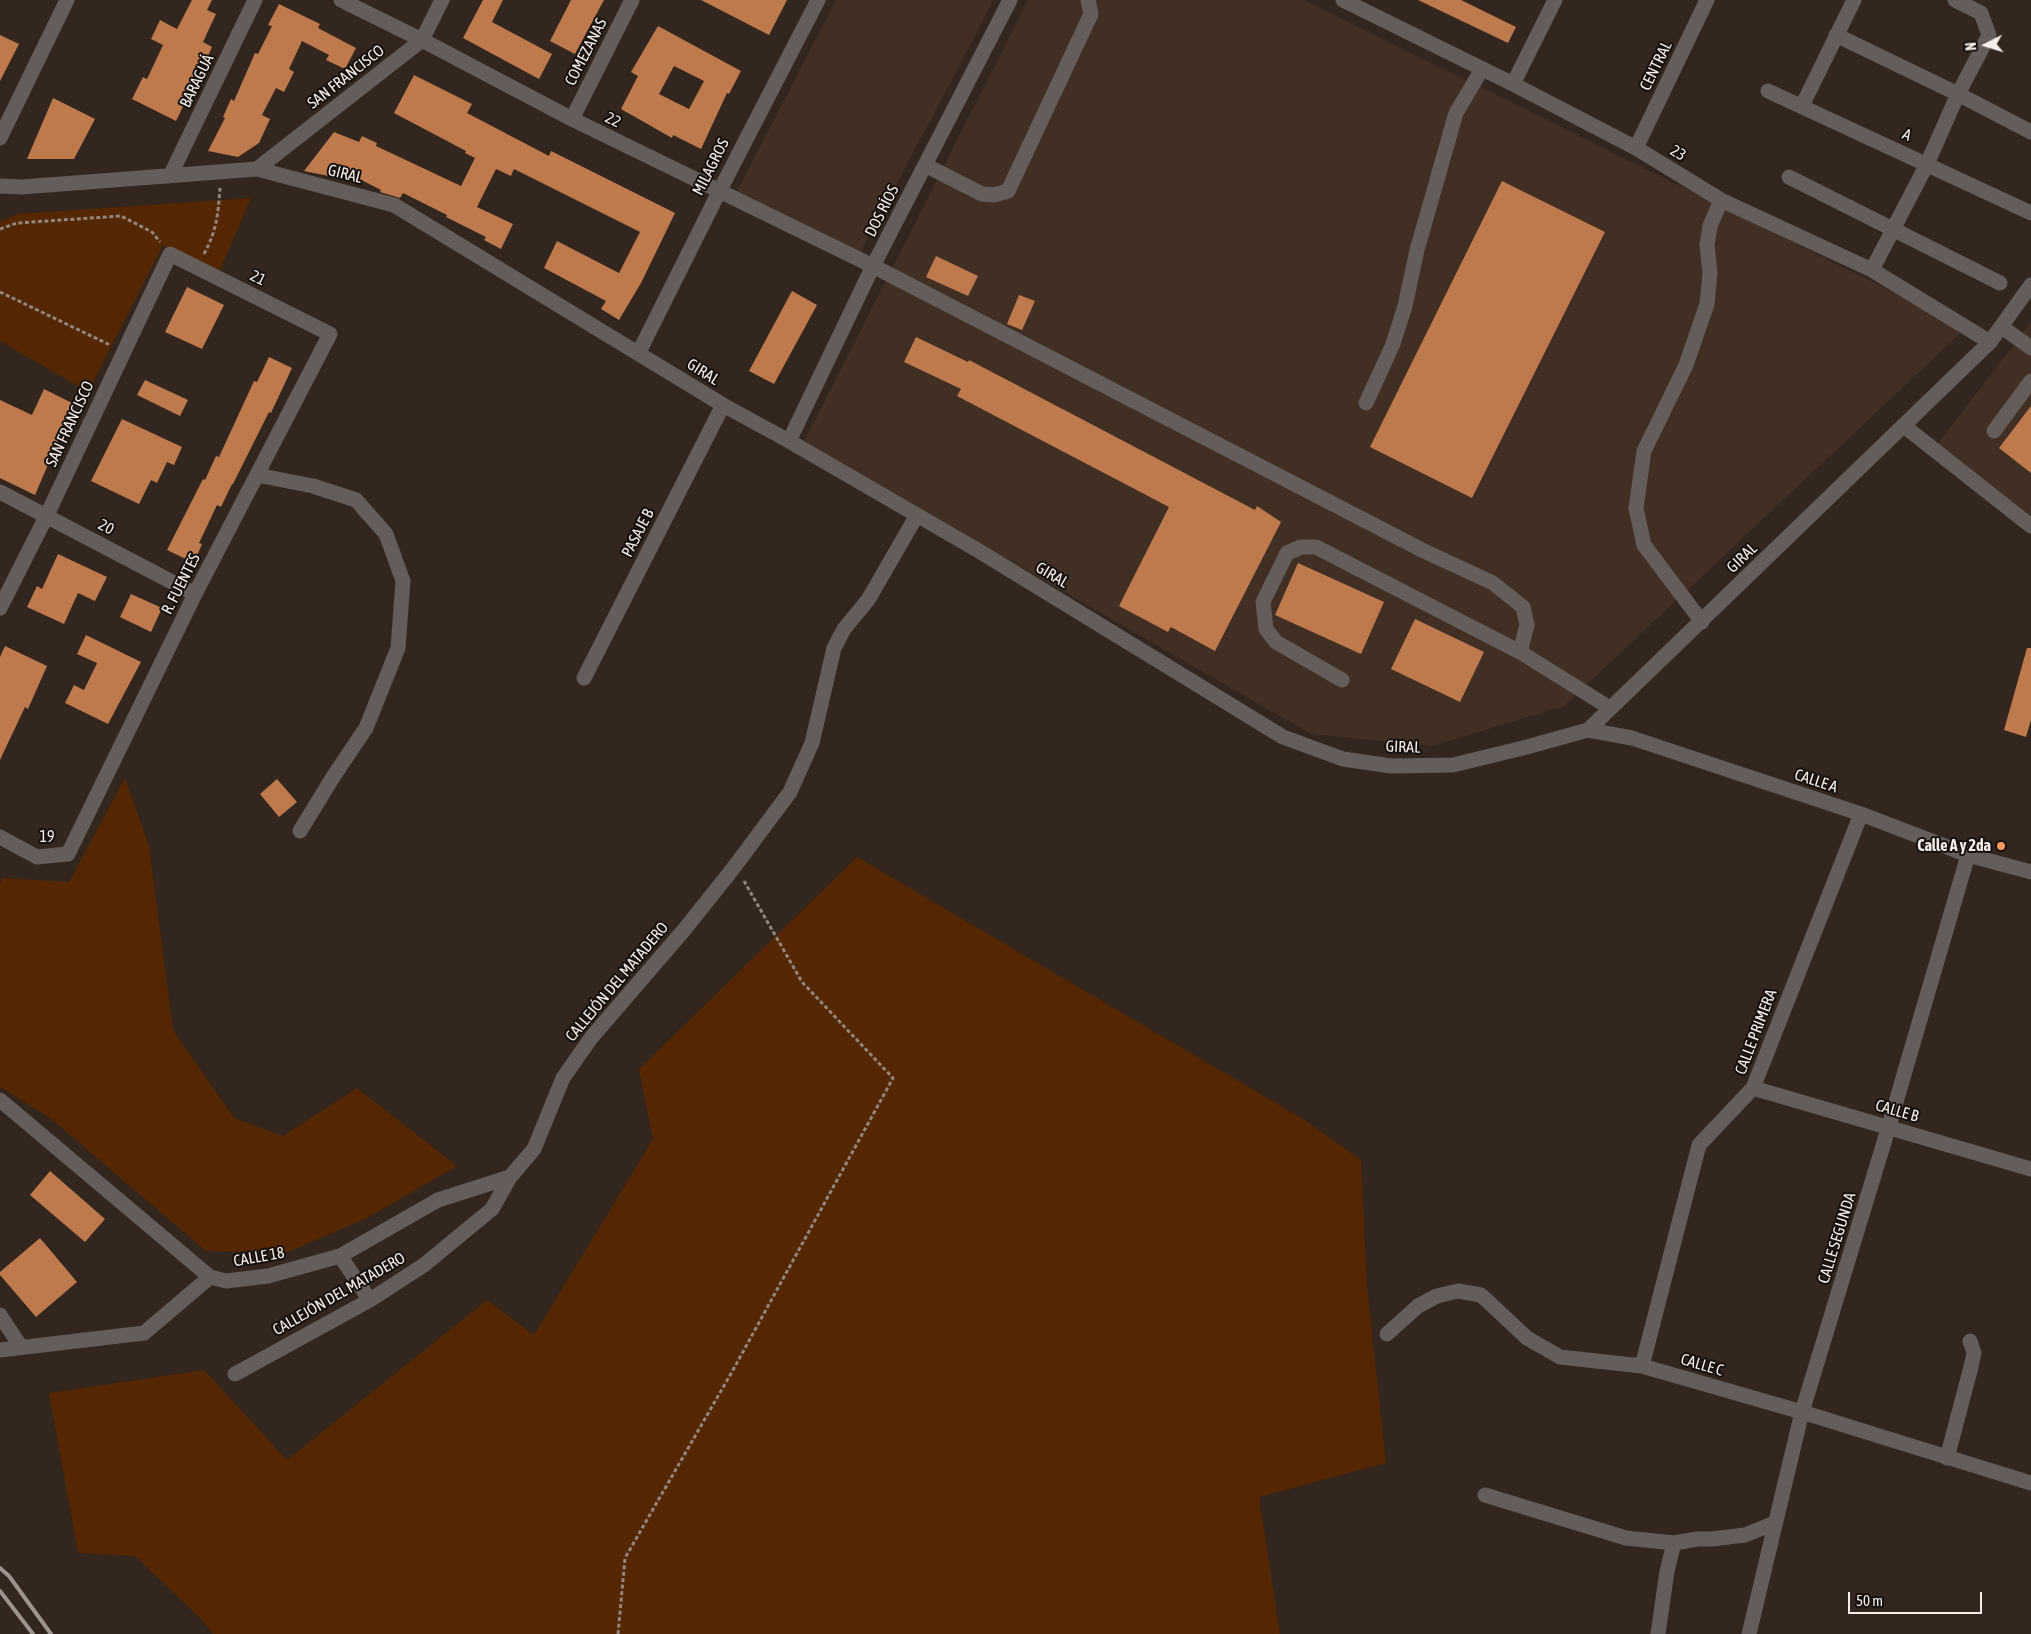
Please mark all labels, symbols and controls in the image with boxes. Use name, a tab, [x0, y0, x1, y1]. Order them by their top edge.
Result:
street label: COMEZANAS	[561, 15, 611, 89]
north arrow	[1961, 20, 2011, 70]
street label: CENTRAL	[1636, 38, 1676, 94]
street label: SAN FRANCISCO	[304, 41, 388, 113]
text: N	[1963, 42, 1979, 51]
street label: BARAGUÁ	[176, 51, 218, 111]
street label: 22	[602, 108, 624, 132]
street label: A	[1900, 125, 1914, 145]
street label: MILAGROS	[689, 135, 733, 199]
street label: 23	[1667, 141, 1689, 165]
street label: GIRAL	[326, 161, 364, 187]
street label: DOS RÍOS	[861, 182, 903, 240]
street label: 21	[247, 266, 269, 290]
street label: GIRAL	[683, 355, 723, 389]
street label: SAN FRANCISCO	[42, 378, 98, 470]
street label: PASAJE B	[618, 506, 658, 560]
street label: 20	[95, 515, 117, 539]
street label: GIRAL	[1723, 539, 1761, 577]
street label: R. FUENTES	[158, 550, 204, 618]
street label: GIRAL	[1032, 558, 1072, 592]
street label: GIRAL	[1385, 737, 1421, 757]
street label: CALLE A	[1792, 765, 1840, 797]
street label: 19	[39, 827, 55, 847]
place label: Calle A y 2da	[1917, 836, 1991, 856]
marker: Calle A y 2da	[1995, 840, 2007, 852]
street label: CALLEJÓN DEL MATADERO	[562, 919, 672, 1045]
street label: CALLE PRIMERA	[1731, 987, 1781, 1077]
street label: CALLE B	[1873, 1096, 1921, 1126]
street label: CALLE SEGUNDA	[1814, 1190, 1860, 1286]
street label: CALLE 18	[232, 1243, 286, 1271]
street label: CALLEJÓN DEL MATADERO	[269, 1248, 409, 1340]
street label: CALLE C	[1678, 1350, 1726, 1380]
scale bar	[1851, 1582, 1985, 1614]
text: 50 m	[1856, 1592, 1883, 1609]

